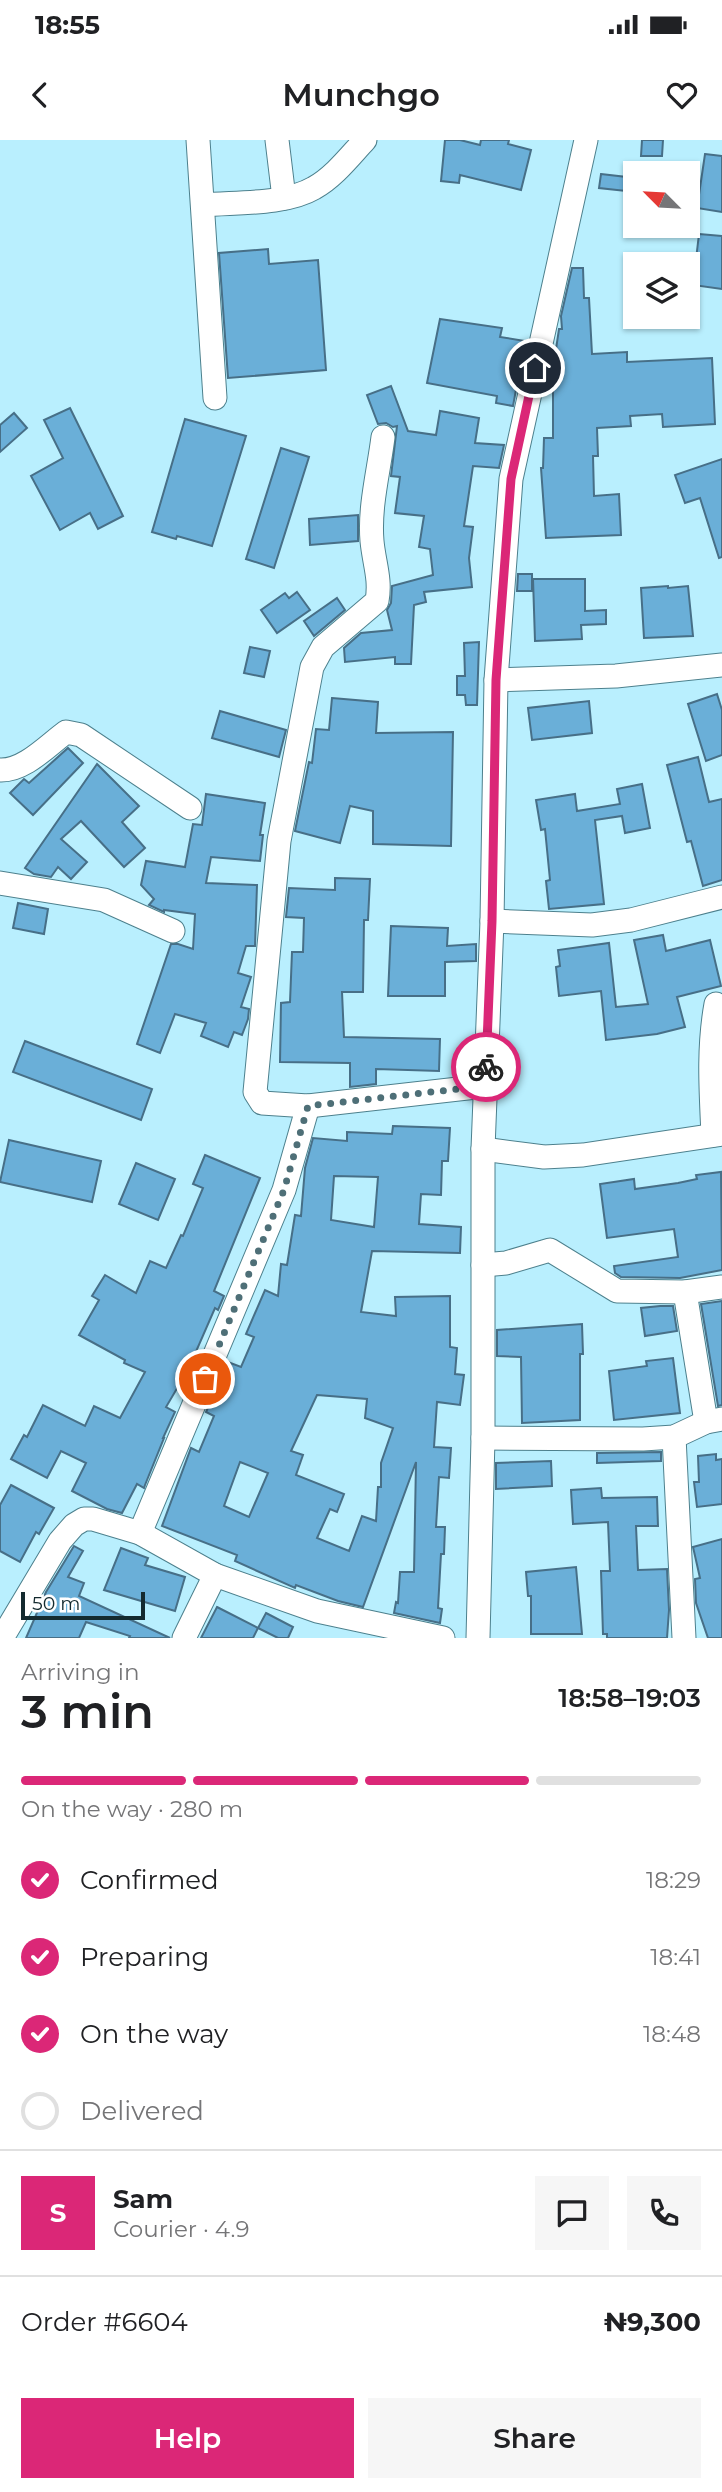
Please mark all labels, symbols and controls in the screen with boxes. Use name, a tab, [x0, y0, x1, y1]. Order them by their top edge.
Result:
text: 18:55	[35, 9, 100, 41]
text: Munchgo	[282, 75, 440, 114]
icon: back	[21, 76, 59, 114]
icon: heart	[663, 76, 701, 114]
north arrow	[623, 161, 700, 238]
map controls	[623, 161, 700, 329]
button: layers	[623, 252, 700, 329]
pin	[505, 338, 565, 398]
icon: home	[516, 349, 554, 387]
courier	[451, 1032, 521, 1102]
icon: bike	[467, 1048, 505, 1086]
pin	[175, 1349, 235, 1409]
icon: bag	[186, 1360, 224, 1398]
scale bar	[21, 1589, 145, 1621]
text: 50 m	[32, 1592, 80, 1615]
text: Arriving in	[21, 1658, 140, 1686]
text: 18:58–19:03	[558, 1682, 701, 1714]
text: 3 min	[21, 1683, 154, 1740]
text: On the way · 280 m	[21, 1795, 243, 1823]
icon: check	[21, 1861, 59, 1899]
text: Confirmed	[80, 1864, 219, 1896]
text: 18:29	[646, 1866, 701, 1894]
icon: check	[21, 1938, 59, 1976]
text: Preparing	[80, 1941, 209, 1973]
text: 18:41	[650, 1943, 701, 1971]
icon: check	[21, 2015, 59, 2053]
text: On the way	[80, 2018, 228, 2050]
text: 18:48	[643, 2020, 701, 2048]
text: Delivered	[80, 2095, 204, 2127]
button: chat	[535, 2176, 609, 2250]
button: phone	[627, 2176, 701, 2250]
text: Sam	[113, 2183, 173, 2215]
text: S	[50, 2197, 66, 2229]
text: Courier · 4.9	[113, 2215, 249, 2243]
text: Order #6604	[21, 2306, 188, 2338]
text: ₦9,300	[604, 2306, 701, 2338]
button: Help	[21, 2398, 354, 2478]
button: Share	[368, 2398, 701, 2478]

